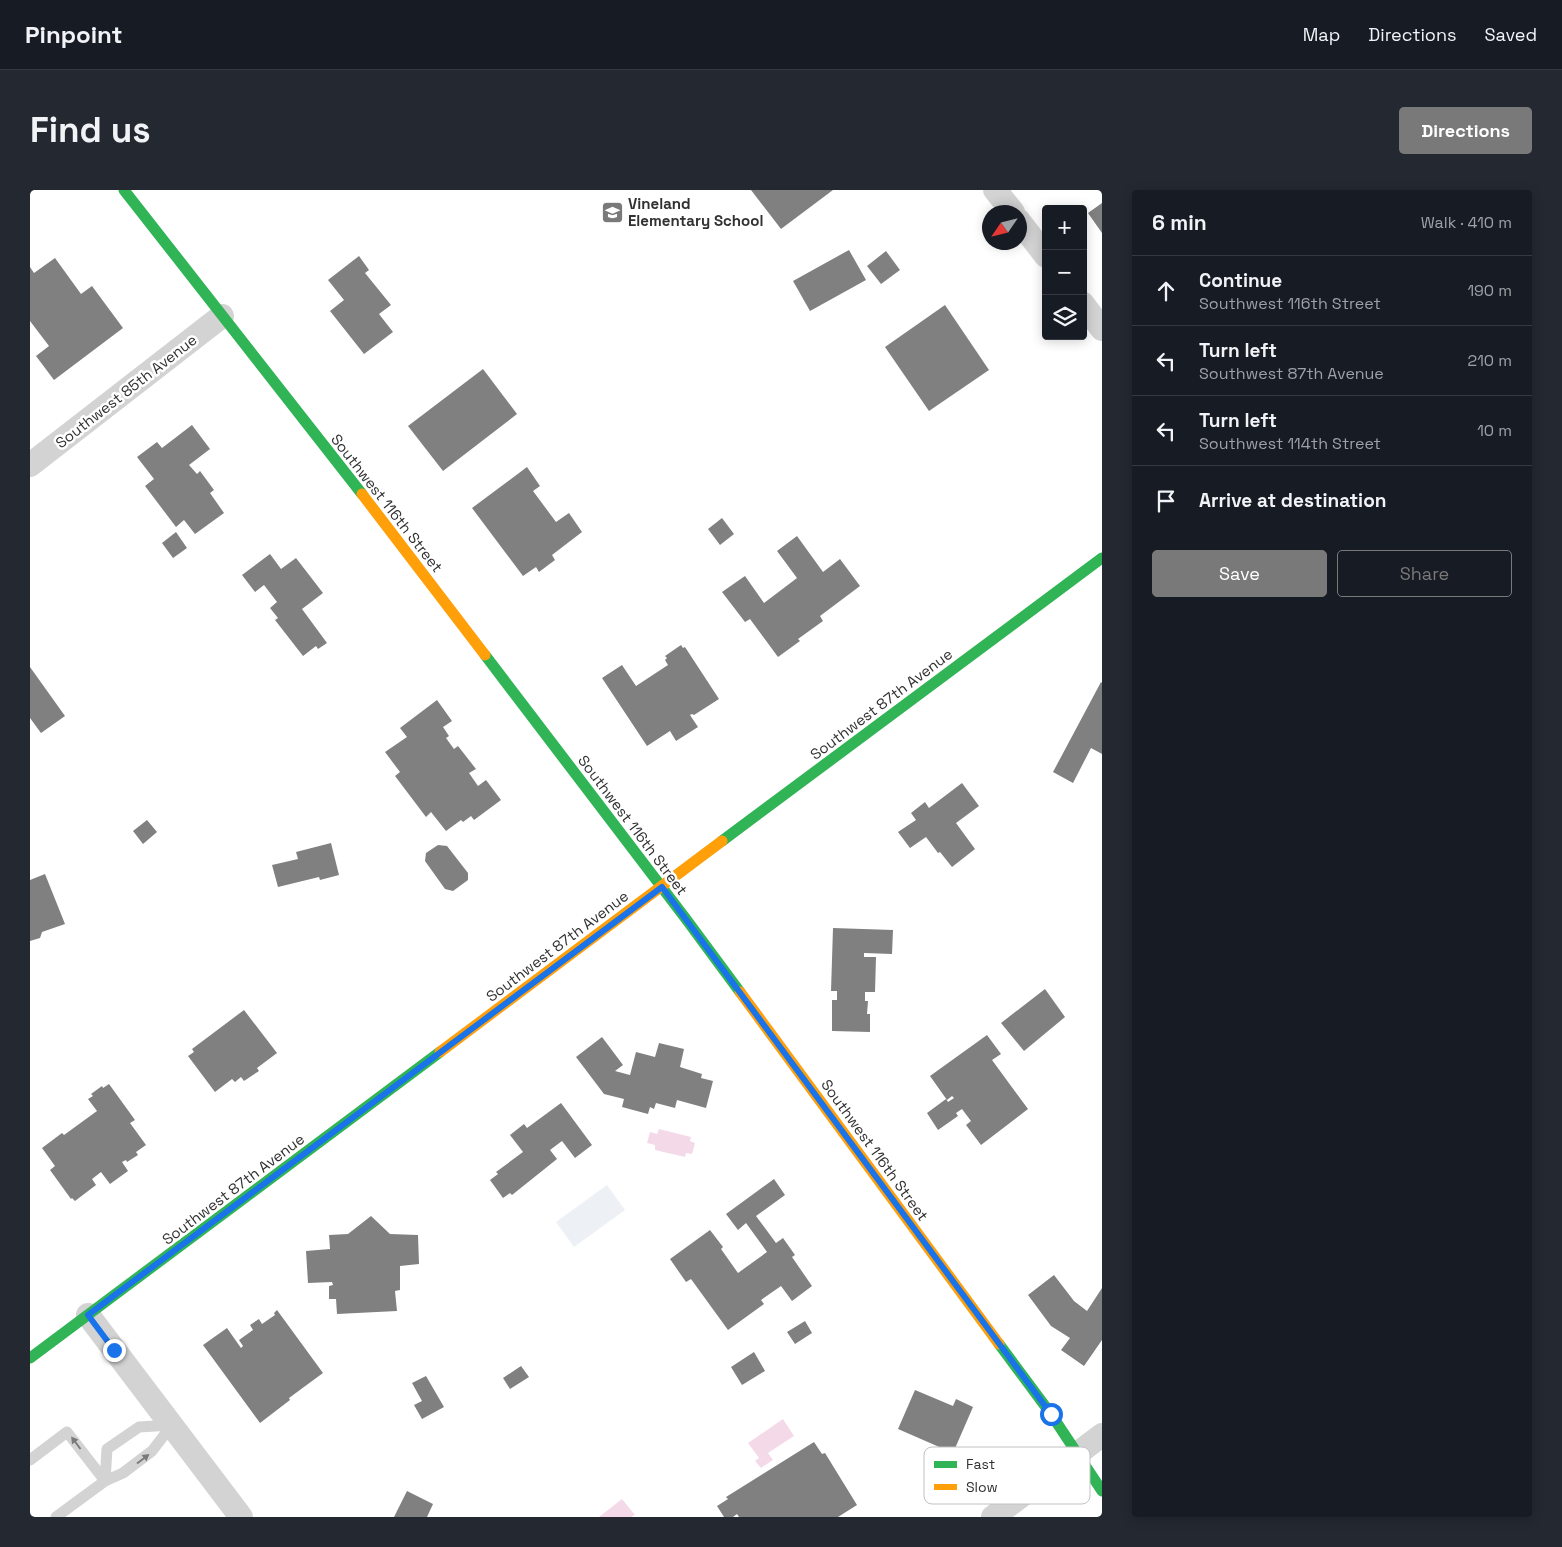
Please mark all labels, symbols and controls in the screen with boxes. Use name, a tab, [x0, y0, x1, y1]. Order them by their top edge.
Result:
text: Pinpoint	[25, 19, 122, 50]
text: Map	[1303, 23, 1340, 46]
text: Directions	[1368, 23, 1457, 46]
text: Saved	[1485, 23, 1537, 46]
button: Directions	[1399, 107, 1532, 154]
text: Find us	[30, 108, 151, 152]
place label: Vineland Elementary School	[628, 194, 763, 230]
school or university icon: Vineland Elementary School	[600, 200, 624, 224]
north arrow	[982, 205, 1027, 250]
map controls	[1042, 205, 1087, 340]
button: +	[1042, 205, 1087, 250]
text: 6 min	[1152, 209, 1207, 236]
text: Walk · 410 m	[1421, 212, 1512, 233]
button: −	[1042, 250, 1087, 295]
text: Continue	[1199, 268, 1282, 293]
icon: ahead	[1152, 277, 1180, 305]
text: 190 m	[1467, 280, 1512, 301]
text: Southwest 116th Street	[1199, 293, 1381, 314]
button: layers	[1042, 295, 1087, 340]
street label: Southwest 85th Avenue	[52, 330, 200, 452]
text: Turn left	[1199, 338, 1277, 363]
icon: left	[1152, 347, 1180, 375]
text: 210 m	[1468, 350, 1512, 371]
text: Southwest 87th Avenue	[1199, 363, 1384, 384]
text: Turn left	[1199, 408, 1277, 433]
icon: left	[1152, 417, 1180, 445]
text: 10 m	[1477, 420, 1512, 441]
street label: Southwest 116th Street	[327, 430, 447, 576]
text: Southwest 114th Street	[1199, 433, 1381, 454]
icon: arrive	[1152, 487, 1180, 515]
text: Arrive at destination	[1199, 488, 1387, 513]
button: Save	[1152, 550, 1327, 597]
button: Share	[1337, 550, 1512, 597]
street label: Southwest 87th Avenue	[806, 644, 956, 764]
street label: Southwest 116th Street	[574, 751, 692, 899]
street label: Southwest 87th Avenue	[482, 886, 632, 1006]
street label: Southwest 116th Street	[817, 1075, 933, 1225]
street label: Southwest 87th Avenue	[158, 1129, 308, 1249]
route end	[103, 1339, 126, 1362]
route start	[1040, 1403, 1063, 1426]
one-way arrow	[70, 1437, 81, 1450]
legend	[924, 1447, 1090, 1504]
one-way arrow	[136, 1453, 149, 1464]
text: Fast	[966, 1455, 995, 1473]
text: Slow	[966, 1478, 998, 1496]

